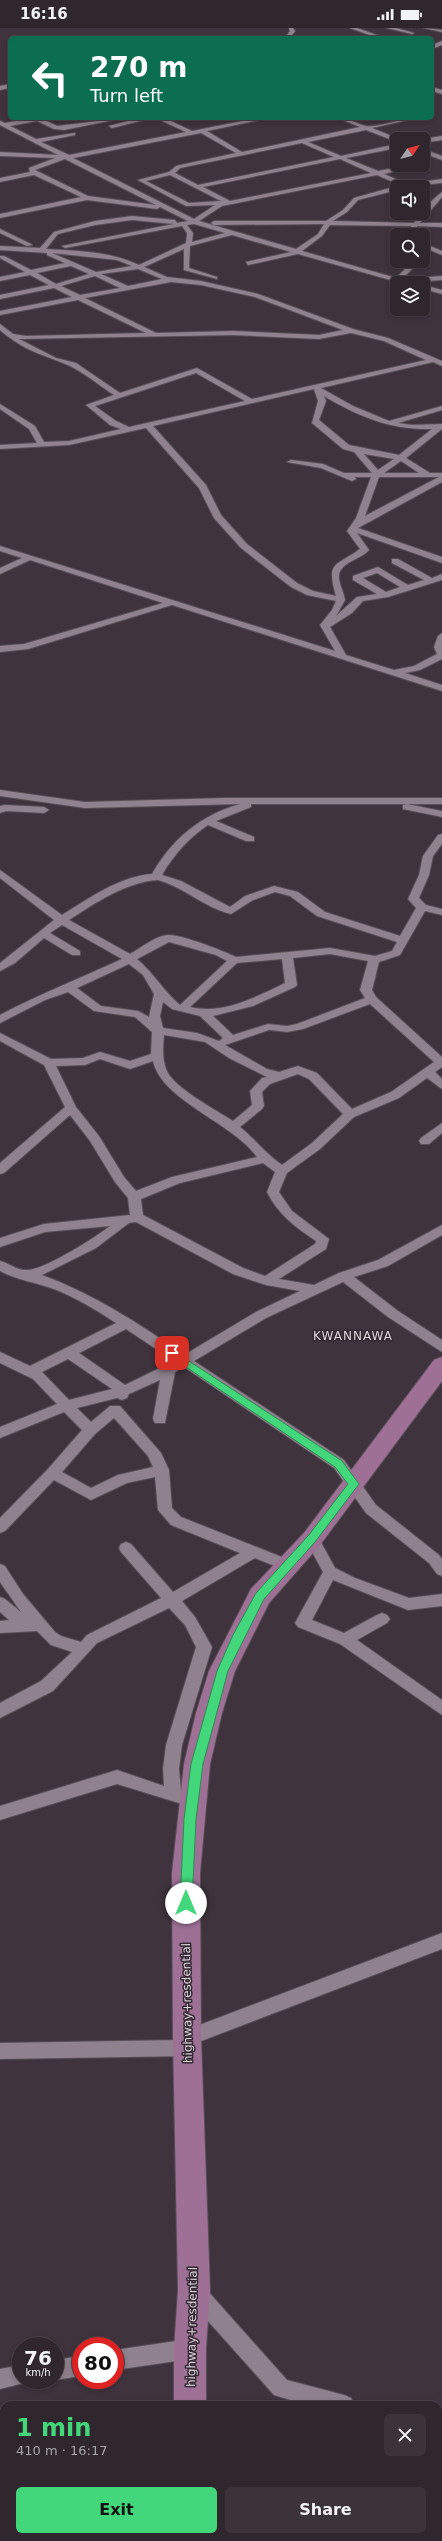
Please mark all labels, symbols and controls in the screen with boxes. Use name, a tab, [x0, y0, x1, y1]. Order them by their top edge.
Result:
text: 16:16	[20, 5, 68, 23]
text: 270 m	[90, 51, 187, 84]
icon: left	[24, 52, 76, 104]
text: Turn left	[90, 85, 163, 106]
north arrow	[390, 132, 430, 172]
map controls	[390, 132, 430, 316]
button: sound	[390, 180, 430, 220]
button: search	[390, 228, 430, 268]
button: layers	[390, 276, 430, 316]
district label: KWANNAWA	[313, 1329, 393, 1343]
pin	[155, 1336, 189, 1370]
icon: arrive	[161, 1342, 183, 1364]
position arrow	[165, 1882, 207, 1924]
street label: highway+resdential	[179, 1943, 195, 2063]
street label: highway+resdential	[184, 2267, 200, 2387]
speed limit sign: 80	[72, 2337, 124, 2389]
text: 76	[24, 2346, 52, 2370]
text: km/h	[25, 2367, 51, 2378]
text: 1 min	[16, 2414, 91, 2442]
button: close	[384, 2414, 426, 2456]
text: 410 m · 16:17	[16, 2443, 107, 2458]
button: Exit	[16, 2487, 217, 2533]
button: Share	[225, 2487, 426, 2533]

